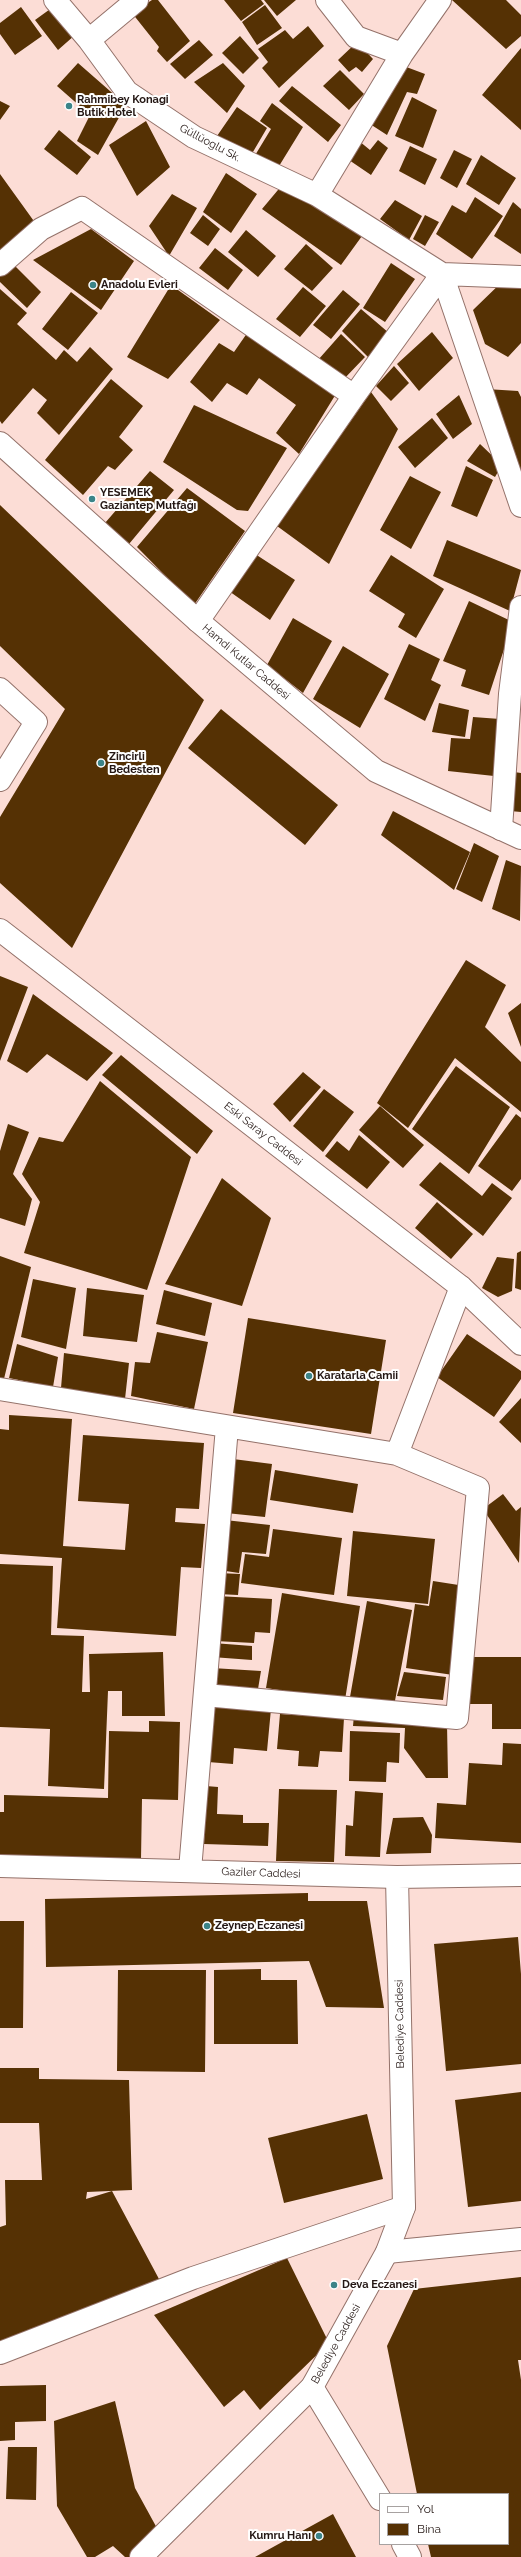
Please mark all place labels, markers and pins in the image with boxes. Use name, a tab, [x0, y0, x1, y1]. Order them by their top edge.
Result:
place label: Rahmibey Konagi Butik Hotel	[77, 93, 169, 119]
marker: Rahmibey Konagi Butik Hotel	[64, 101, 74, 111]
place label: Anadolu Evleri	[101, 278, 178, 292]
marker: Anadolu Evleri	[88, 280, 98, 290]
place label: YESEMEK Gaziantep Mutfağı	[100, 486, 196, 512]
marker: YESEMEK Gaziantep Mutfağı	[87, 494, 97, 504]
place label: Zincirli Bedesten	[109, 750, 160, 776]
marker: Zincirli Bedesten	[96, 758, 106, 768]
place label: Karatarla Camii	[317, 1369, 398, 1383]
marker: Karatarla Camii	[304, 1371, 314, 1381]
place label: Zeynep Eczanesi	[215, 1919, 303, 1933]
marker: Zeynep Eczanesi	[202, 1921, 212, 1931]
place label: Deva Eczanesi	[342, 2278, 417, 2292]
marker: Deva Eczanesi	[329, 2280, 339, 2290]
place label: Kumru Hanı	[249, 2529, 311, 2543]
marker: Kumru Hanı	[314, 2531, 324, 2541]

